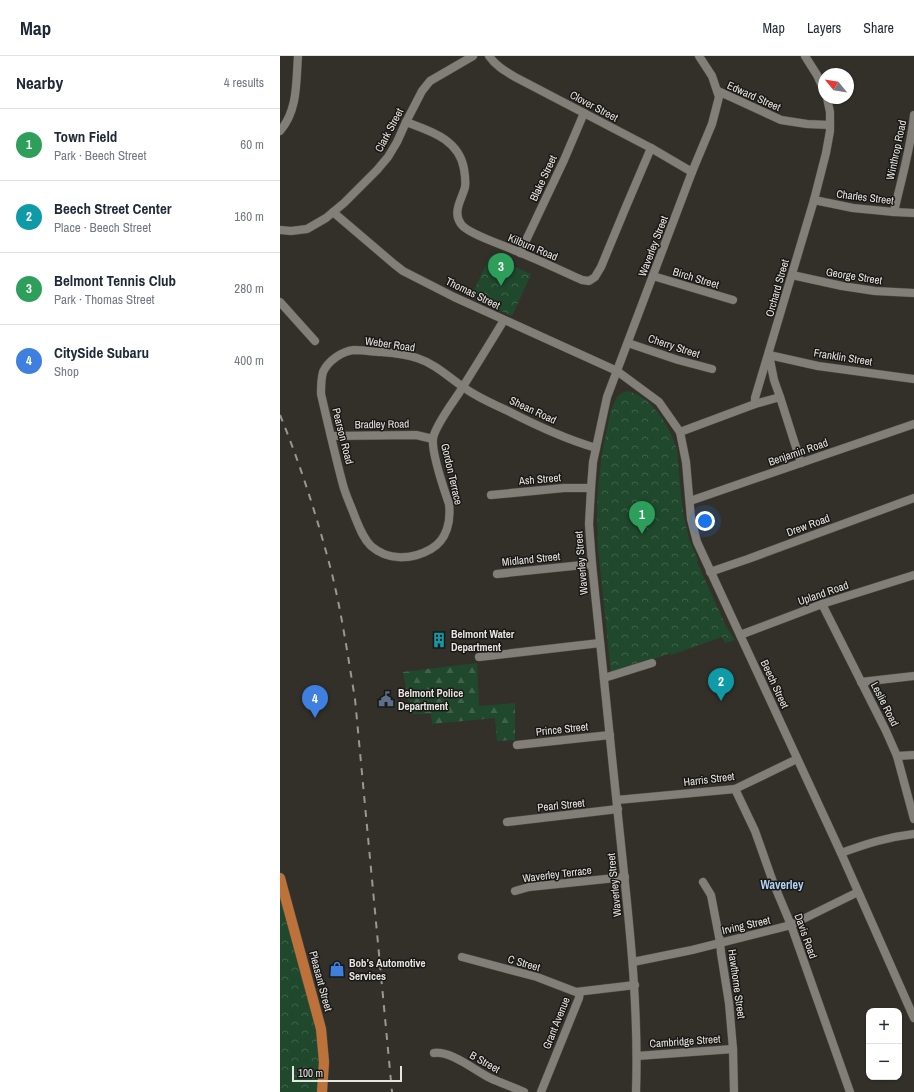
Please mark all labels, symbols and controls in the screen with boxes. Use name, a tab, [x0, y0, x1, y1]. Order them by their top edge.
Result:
text: Map	[20, 15, 51, 41]
text: Map	[763, 19, 785, 37]
text: Layers	[807, 19, 841, 37]
text: Share	[863, 19, 894, 37]
north arrow	[818, 68, 854, 104]
text: Nearby	[16, 71, 63, 94]
text: 4 results	[224, 74, 264, 91]
street label: Edward Street	[725, 78, 783, 114]
street label: Clover Street	[567, 87, 621, 125]
street label: Clark Street	[372, 105, 407, 154]
street label: Winthrop Road	[883, 119, 909, 181]
text: Town Field	[54, 126, 117, 147]
text: 1	[26, 136, 32, 153]
text: 60 m	[240, 136, 264, 153]
text: Park · Beech Street	[54, 147, 146, 164]
street label: Blake Street	[526, 152, 560, 203]
street label: Charles Street	[836, 187, 895, 208]
text: Beech Street Center	[54, 198, 172, 219]
text: 2	[26, 208, 32, 225]
text: 160 m	[234, 208, 264, 225]
street label: Waverley Street	[635, 213, 671, 278]
text: Place · Beech Street	[54, 219, 151, 236]
street label: Kilburn Road	[506, 230, 560, 264]
pin: 3	[488, 253, 514, 286]
street label: Orchard Street	[762, 257, 792, 318]
street label: Birch Street	[671, 264, 721, 292]
street label: George Street	[825, 265, 884, 287]
text: Belmont Tennis Club	[54, 270, 176, 291]
street label: Thomas Street	[443, 274, 503, 312]
text: 3	[26, 280, 32, 297]
text: 280 m	[234, 280, 264, 297]
text: Park · Thomas Street	[54, 291, 155, 308]
street label: Cherry Street	[646, 331, 702, 361]
street label: Weber Road	[364, 334, 416, 354]
text: CitySide Subaru	[54, 342, 149, 363]
street label: Franklin Street	[813, 345, 874, 369]
text: 4	[26, 352, 32, 369]
text: 400 m	[234, 352, 264, 369]
text: Shop	[54, 363, 79, 380]
street label: Shean Road	[507, 393, 559, 427]
street label: Pearson Road	[329, 406, 357, 466]
street label: Bradley Road	[355, 417, 409, 431]
street label: Benjamin Road	[766, 435, 830, 469]
street label: Gordon Terrace	[438, 442, 466, 506]
street label: Ash Street	[517, 470, 562, 488]
pin: 1	[629, 501, 655, 534]
your location	[695, 511, 715, 531]
street label: Drew Road	[784, 511, 832, 539]
street label: Waverley Street	[571, 530, 591, 595]
street label: Midland Street	[501, 549, 561, 569]
street label: Upland Road	[796, 578, 850, 608]
place label: Belmont Water Department	[451, 627, 515, 654]
building icon: Belmont Water Department	[430, 631, 448, 649]
street label: Beech Street	[758, 657, 793, 711]
pin: 2	[708, 668, 734, 701]
street label: Leslie Road	[868, 679, 902, 729]
pin: 4	[302, 685, 328, 718]
place label: Belmont Police Department	[398, 686, 463, 713]
public building icon: Belmont Police Department	[377, 690, 395, 708]
street label: Prince Street	[535, 719, 589, 739]
street label: Harris Street	[683, 769, 736, 789]
street label: Pearl Street	[537, 795, 586, 814]
street label: Waverley Street	[604, 852, 624, 917]
street label: Waverley Terrace	[522, 863, 592, 885]
district label: Waverley	[761, 877, 804, 893]
street label: Davis Road	[791, 911, 821, 961]
street label: Irving Street	[720, 913, 772, 937]
street label: Hawthorne Street	[725, 948, 749, 1020]
street label: Pleasant Street	[306, 949, 336, 1013]
street label: C Street	[506, 952, 542, 974]
place label: Bob’s Automotive Services	[349, 956, 426, 983]
shop icon: Bob’s Automotive Services	[328, 960, 346, 978]
street label: Grant Avenue	[539, 995, 573, 1051]
map controls	[866, 1008, 902, 1080]
button: +	[866, 1008, 902, 1044]
street label: Cambridge Street	[649, 1032, 721, 1050]
button: −	[866, 1044, 902, 1080]
street label: B Street	[467, 1048, 503, 1076]
scale bar	[292, 1064, 402, 1083]
text: 100 m	[298, 1066, 323, 1080]

